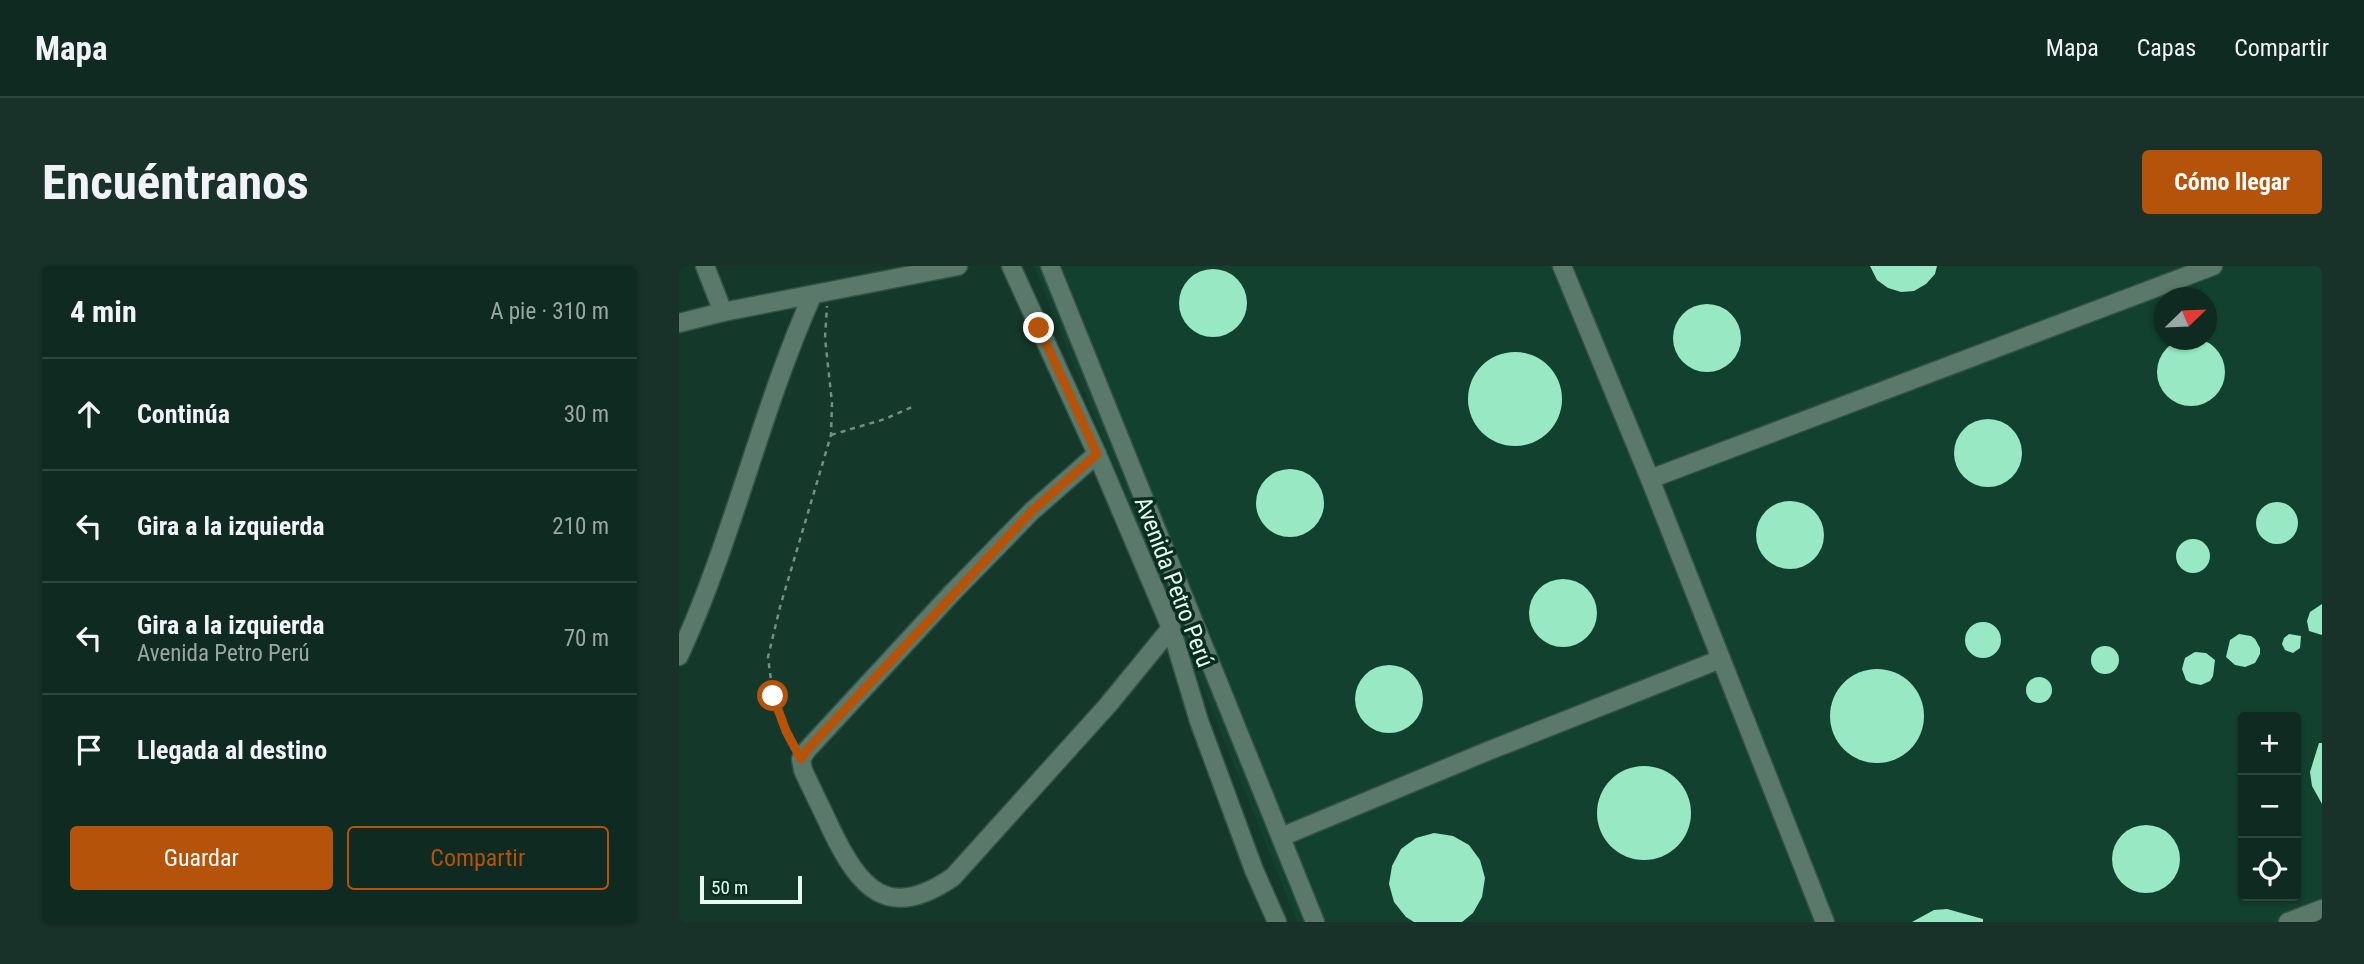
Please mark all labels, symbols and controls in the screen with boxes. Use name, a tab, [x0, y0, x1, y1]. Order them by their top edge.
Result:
text: Mapa	[35, 29, 107, 68]
text: Mapa	[2046, 34, 2099, 62]
text: Capas	[2137, 34, 2196, 62]
text: Compartir	[2234, 34, 2329, 62]
button: Cómo llegar	[2142, 150, 2322, 214]
text: Encuéntranos	[42, 154, 309, 211]
north arrow	[2154, 287, 2217, 350]
text: 4 min	[70, 294, 137, 329]
text: A pie · 310 m	[490, 298, 609, 325]
route end	[1023, 312, 1054, 343]
icon: ahead	[70, 395, 108, 433]
text: Continúa	[137, 399, 230, 429]
text: 30 m	[564, 401, 609, 428]
street label: Avenida Petro Perú	[1129, 493, 1219, 671]
icon: left	[70, 507, 108, 545]
text: Gira a la izquierda	[137, 511, 325, 541]
text: 210 m	[552, 513, 609, 540]
text: Gira a la izquierda	[137, 610, 325, 640]
icon: left	[70, 619, 108, 657]
text: 70 m	[564, 625, 609, 652]
text: Avenida Petro Perú	[137, 640, 310, 667]
route start	[757, 680, 788, 711]
map controls	[2238, 712, 2301, 901]
button: +	[2238, 712, 2301, 775]
icon: arrive	[70, 731, 108, 769]
text: Llegada al destino	[137, 735, 327, 765]
button: −	[2238, 775, 2301, 838]
button: Guardar	[70, 826, 333, 890]
button: Compartir	[347, 826, 609, 890]
button: locate	[2238, 838, 2301, 901]
scale bar	[700, 873, 801, 905]
text: 50 m	[711, 876, 748, 899]

